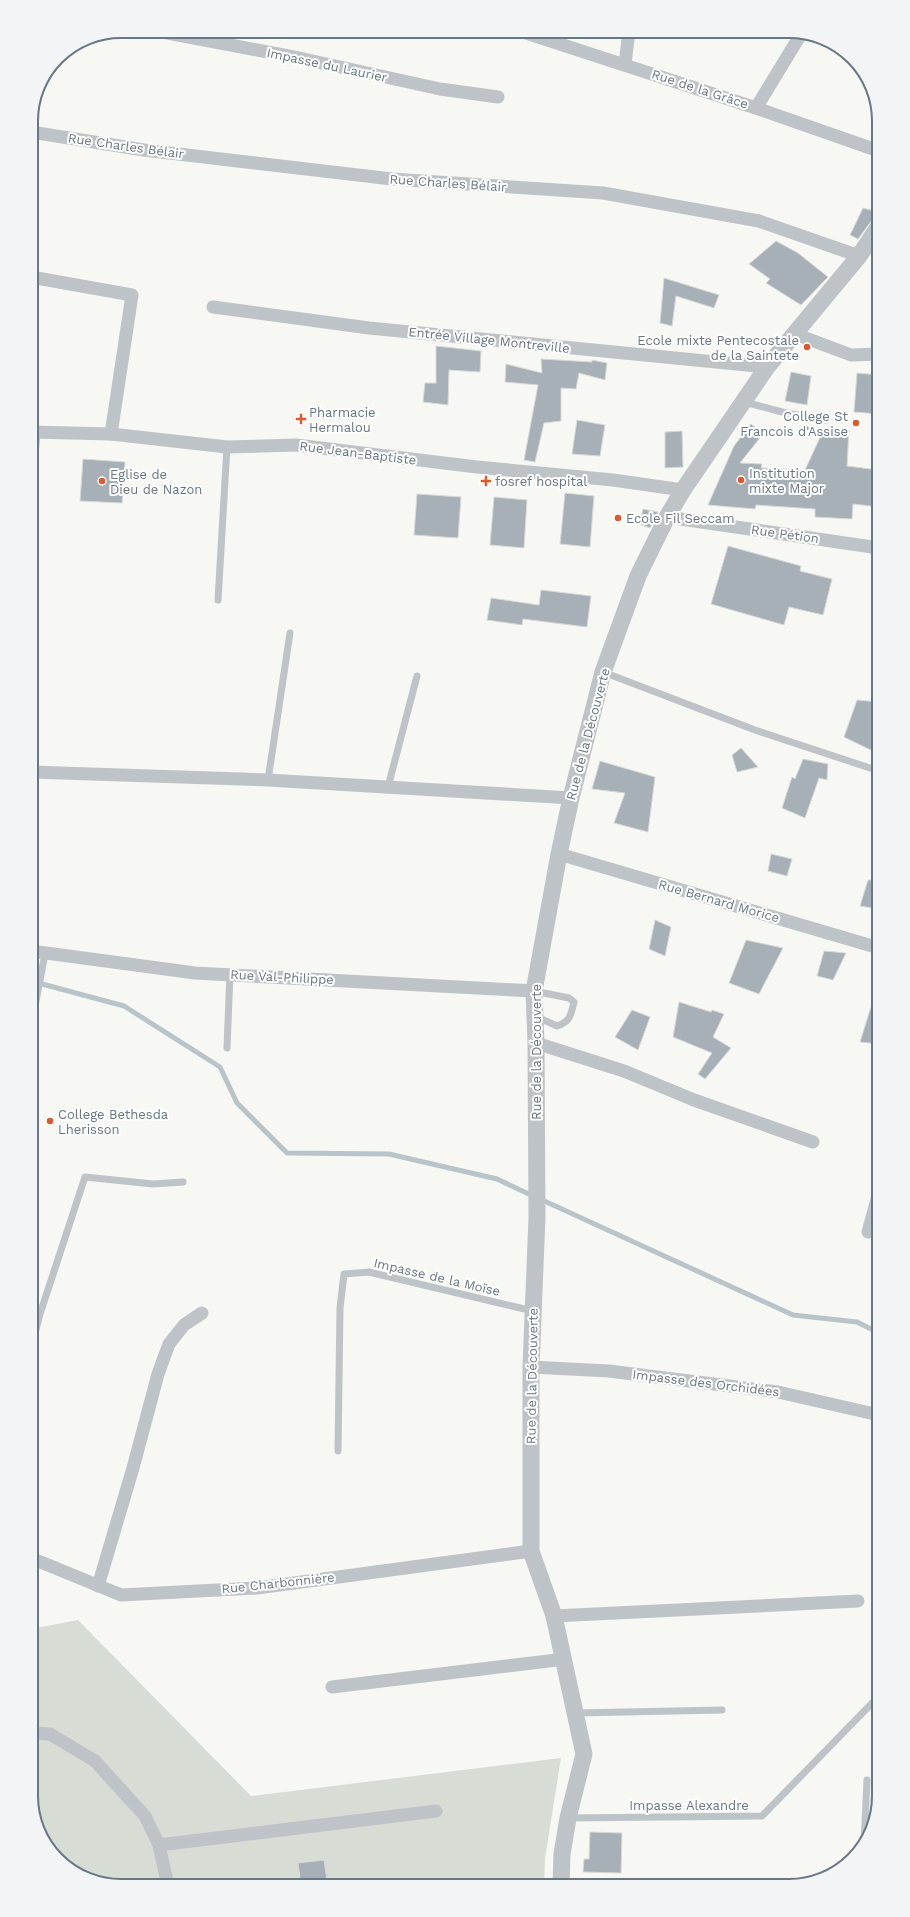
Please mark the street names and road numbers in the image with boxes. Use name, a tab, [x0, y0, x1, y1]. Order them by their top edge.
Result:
street label: Impasse du Laurier	[265, 45, 389, 85]
street label: Rue de la Grâce	[650, 66, 750, 112]
street label: Rue Charles Bélair	[67, 130, 185, 162]
street label: Rue Charles Bélair	[389, 171, 507, 195]
street label: Entrée Village Montreville	[408, 324, 570, 356]
street label: Rue Jean-Baptiste	[299, 438, 417, 468]
street label: Rue Pétion	[750, 522, 820, 546]
street label: Rue de la Découverte	[563, 666, 613, 802]
street label: Rue Bernard Morice	[657, 877, 781, 925]
street label: Rue Val-Philippe	[230, 967, 334, 987]
street label: Rue de la Découverte	[529, 984, 544, 1120]
street label: Impasse de la Moïse	[372, 1255, 502, 1299]
street label: Rue de la Découverte	[523, 1308, 541, 1444]
street label: Impasse des Orchidées	[632, 1367, 780, 1399]
street label: Rue Charbonnière	[221, 1570, 335, 1596]
street label: Impasse Alexandre	[629, 1798, 749, 1813]

